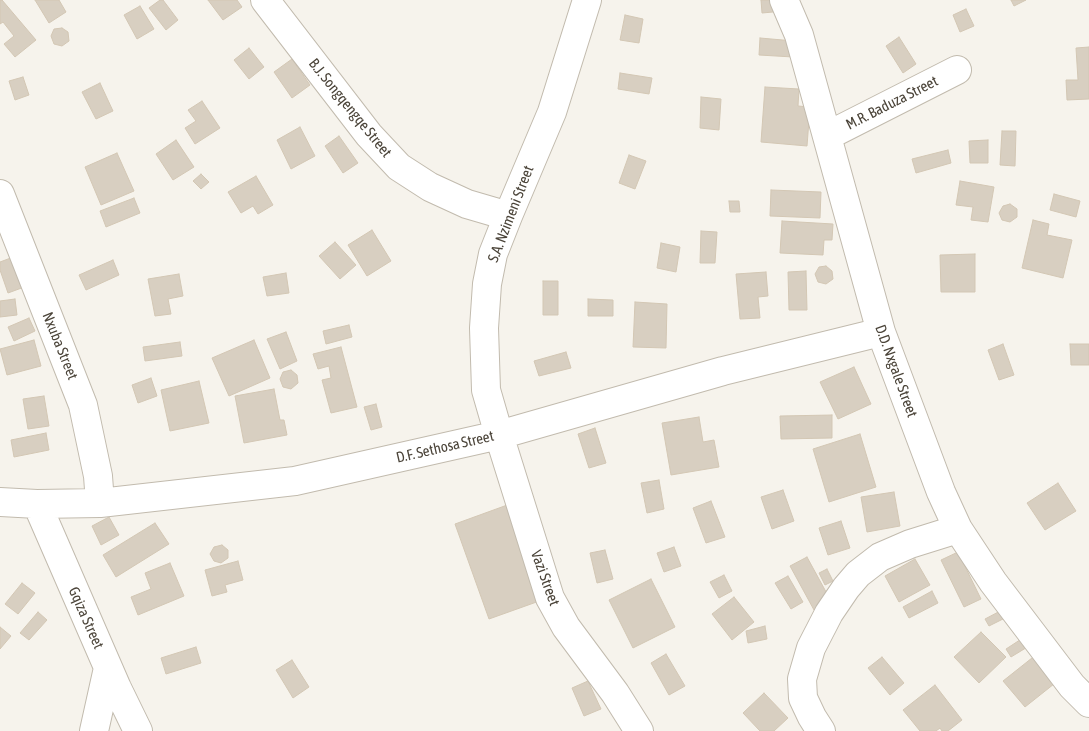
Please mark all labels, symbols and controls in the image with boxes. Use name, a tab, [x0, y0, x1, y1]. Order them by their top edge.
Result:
street label: B.J. Songqengqe Street	[305, 55, 395, 161]
street label: M.R. Baduza Street	[843, 72, 941, 134]
street label: S.A. Nzimeni Street	[484, 163, 538, 265]
street label: Nxuba Street	[38, 310, 82, 382]
street label: D.D. Nxgale Street	[871, 322, 921, 420]
street label: D.F. Sethosa Street	[394, 427, 496, 467]
street label: Vazi Street	[527, 548, 563, 608]
street label: Gqiza Street	[64, 584, 108, 652]

